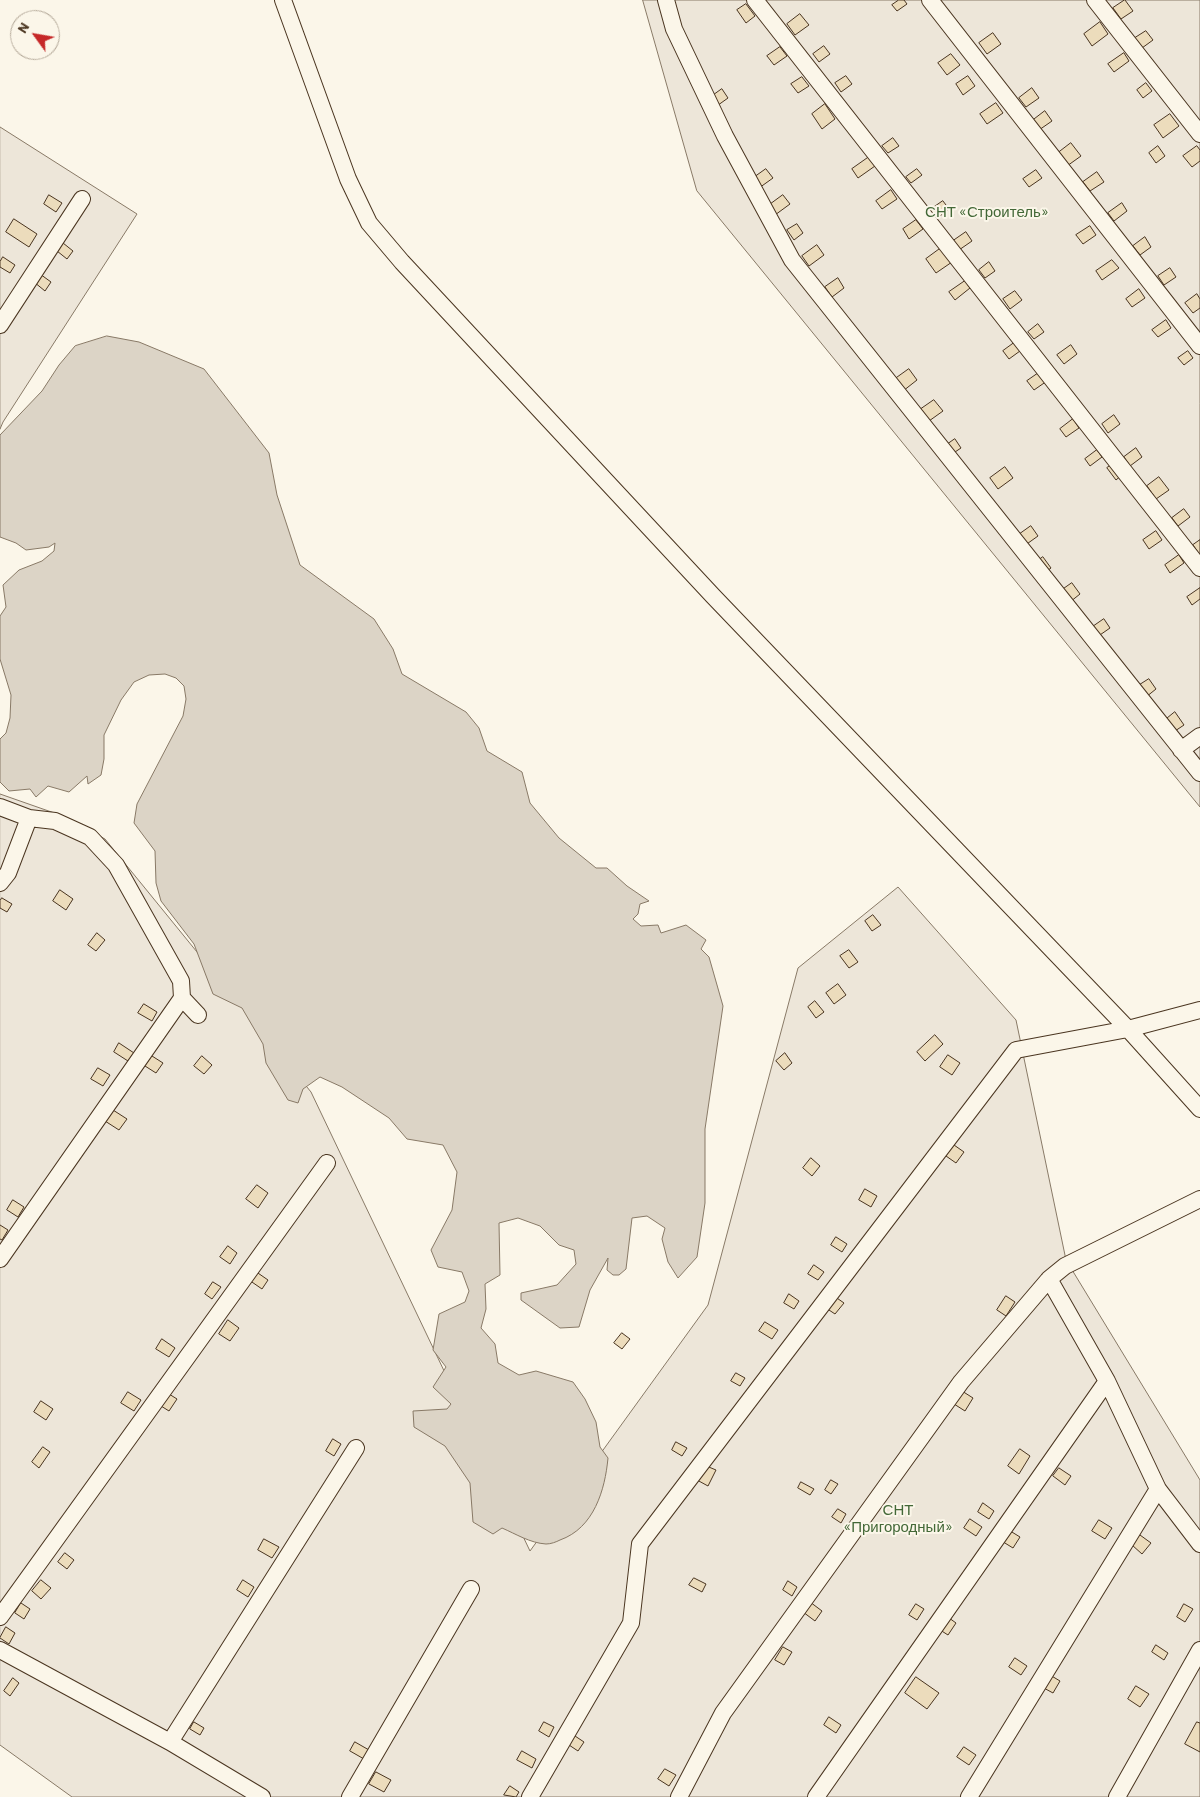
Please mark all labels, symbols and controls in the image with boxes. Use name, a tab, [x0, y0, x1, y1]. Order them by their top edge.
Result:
north arrow	[10, 10, 60, 60]
text: N	[13, 19, 32, 36]
park label: СНТ «Строитель»	[925, 203, 1049, 221]
park label: СНТ «Пригородный»	[843, 1501, 953, 1536]

